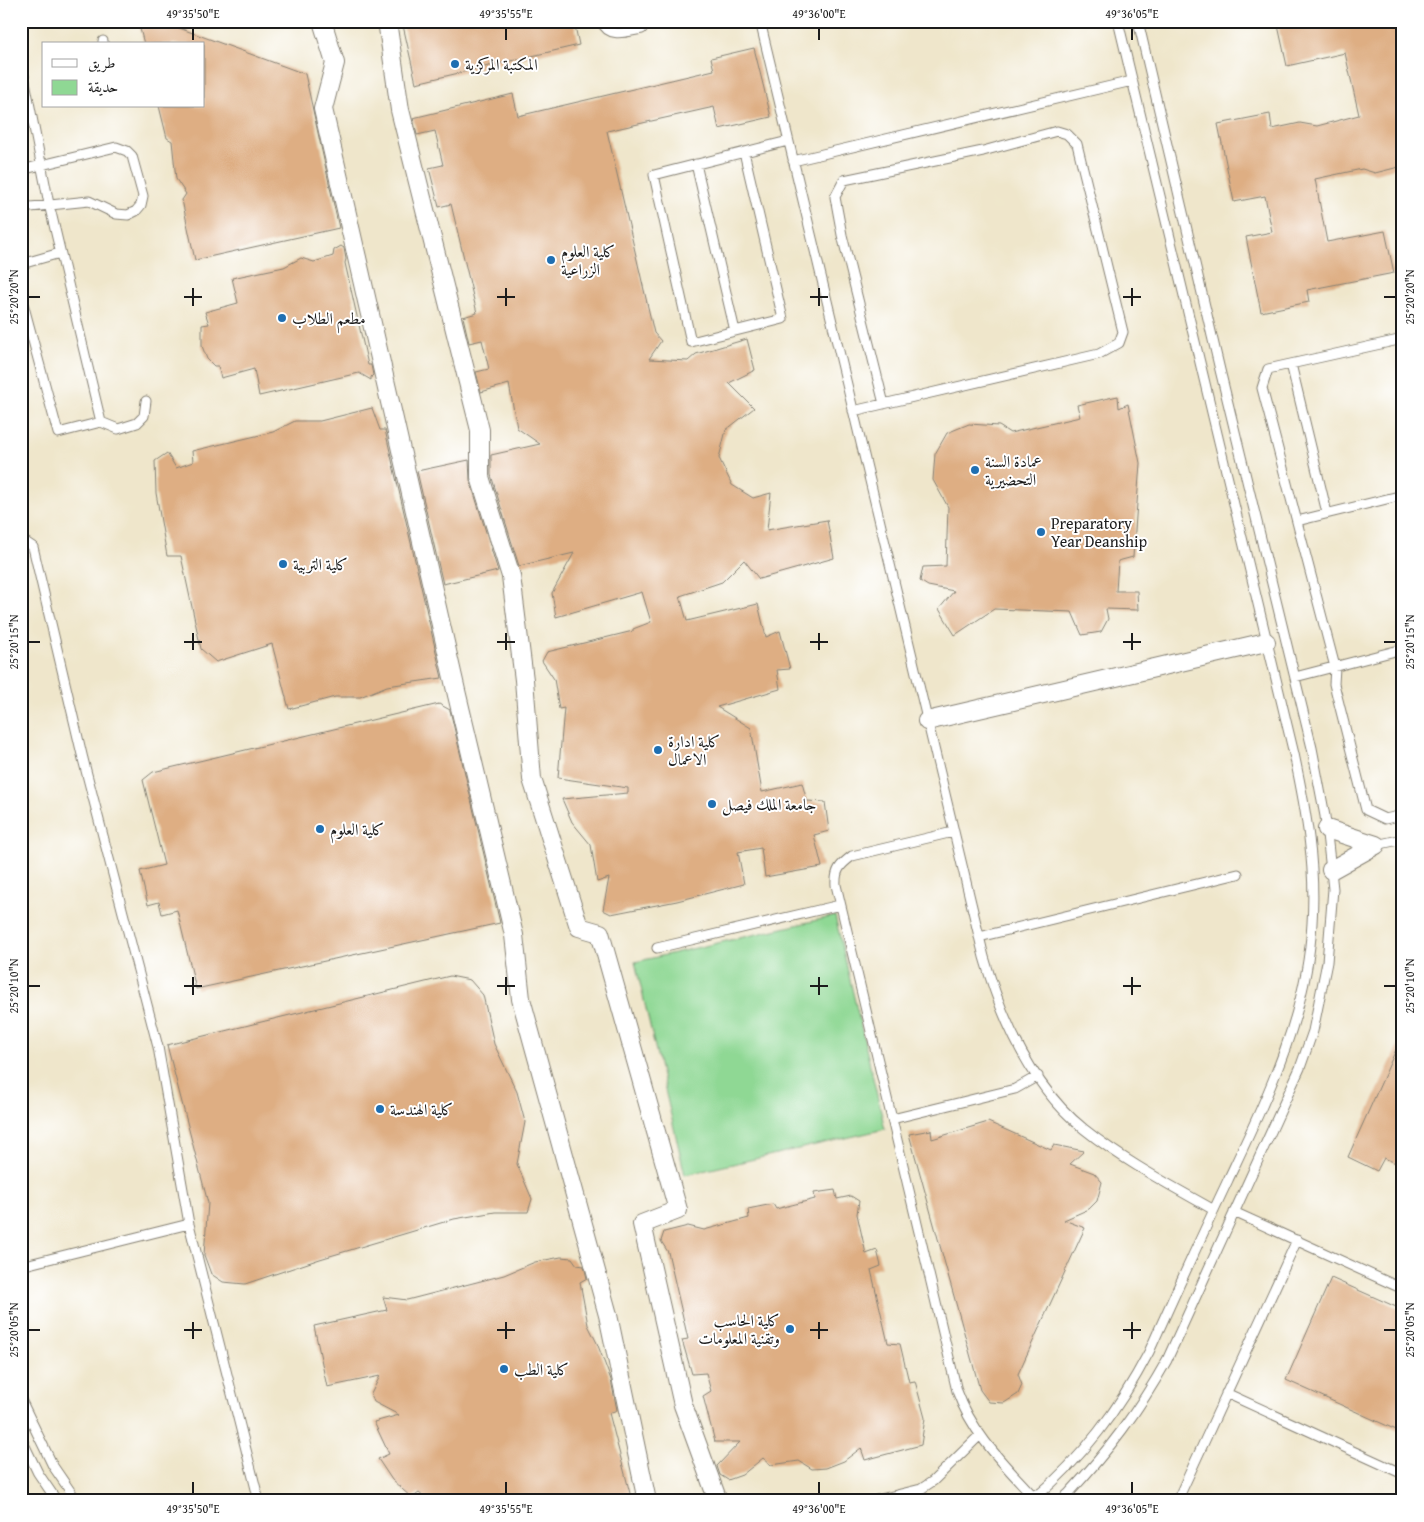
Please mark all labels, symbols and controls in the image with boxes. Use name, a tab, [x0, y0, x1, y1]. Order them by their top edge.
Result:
text: 49°35'50"E	[166, 5, 220, 22]
text: 49°35'55"E	[479, 5, 533, 22]
text: 49°36'00"E	[792, 5, 846, 22]
text: 49°36'05"E	[1105, 5, 1159, 22]
legend	[42, 42, 205, 108]
text: طريق	[88, 52, 115, 73]
place label: المكتبة المركزية	[465, 52, 538, 76]
marker: المكتبة المركزية	[449, 58, 461, 70]
text: حديقة	[88, 76, 118, 97]
place label: كلية العلوم الزراعية	[561, 239, 615, 281]
marker: كلية العلوم الزراعية	[545, 254, 557, 266]
text: 25°20'20"N	[5, 269, 22, 325]
text: 25°20'20"N	[1401, 269, 1418, 325]
place label: مطعم الطلاب	[292, 306, 366, 334]
marker: مطعم الطلاب	[276, 312, 288, 324]
place label: عمادة السنة التحضيرية	[985, 449, 1042, 491]
marker: عمادة السنة التحضيرية	[969, 464, 981, 476]
place label: Preparatory Year Deanship	[1051, 511, 1147, 553]
marker: Preparatory Year Deanship	[1035, 526, 1047, 538]
place label: كلية التربية	[293, 552, 348, 576]
marker: كلية التربية	[277, 558, 289, 570]
text: 25°20'15"N	[5, 614, 22, 670]
text: 25°20'15"N	[1401, 614, 1418, 670]
place label: كلية ادارة الاعمال	[668, 729, 720, 771]
marker: كلية ادارة الاعمال	[652, 744, 664, 756]
place label: جامعة الملك فيصل	[722, 792, 816, 816]
marker: جامعة الملك فيصل	[706, 798, 718, 810]
place label: كلية العلوم	[330, 817, 384, 844]
marker: كلية العلوم	[314, 823, 326, 835]
text: 25°20'10"N	[5, 958, 22, 1014]
text: 25°20'10"N	[1401, 958, 1418, 1014]
place label: كلية الهندسة	[390, 1097, 453, 1121]
marker: كلية الهندسة	[374, 1103, 386, 1115]
text: 25°20'05"N	[5, 1302, 22, 1358]
text: 25°20'05"N	[1401, 1302, 1418, 1358]
place label: كلية الحاسب وتقنية المعلومات	[698, 1308, 780, 1350]
marker: كلية الحاسب وتقنية المعلومات	[784, 1323, 796, 1335]
place label: كلية الطب	[514, 1357, 569, 1381]
marker: كلية الطب	[498, 1363, 510, 1375]
text: 49°35'50"E	[166, 1500, 220, 1517]
text: 49°35'55"E	[479, 1500, 533, 1517]
text: 49°36'00"E	[792, 1500, 846, 1517]
text: 49°36'05"E	[1105, 1500, 1159, 1517]

